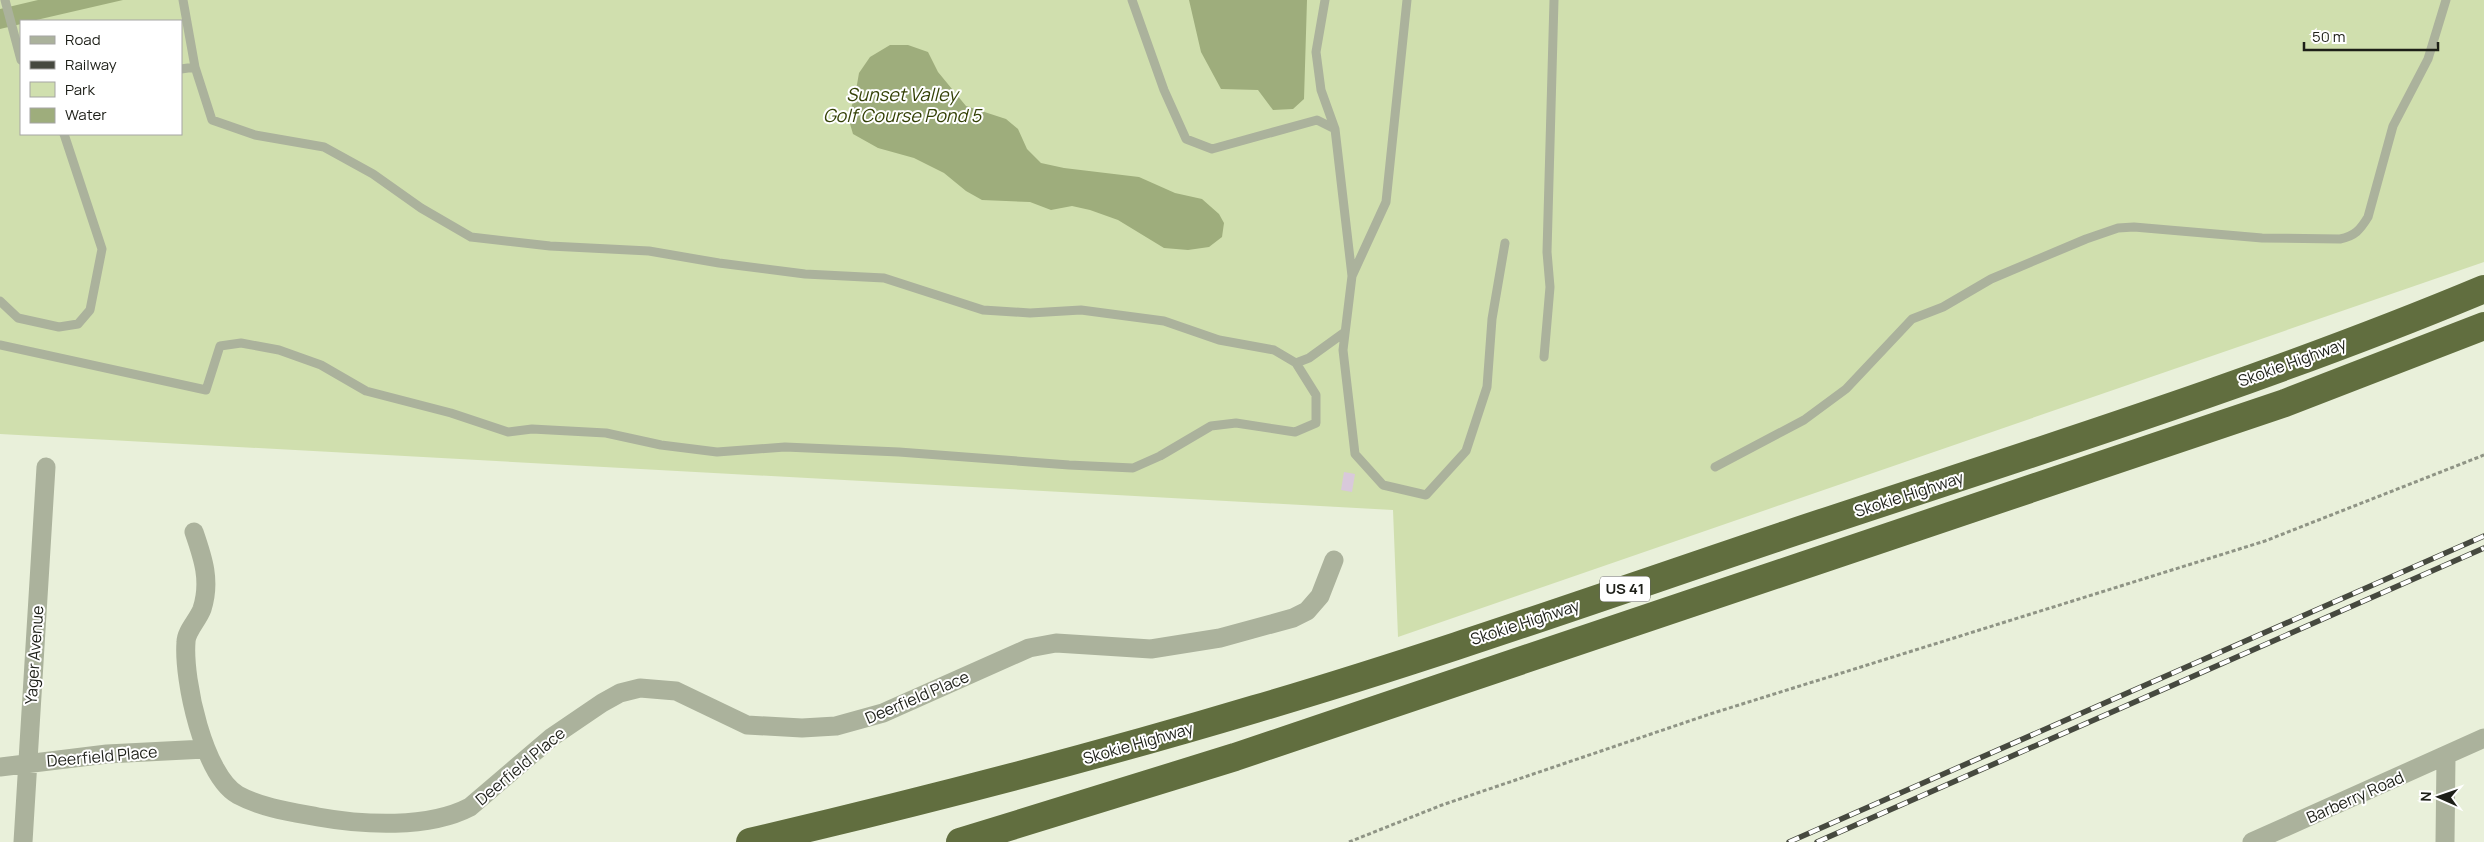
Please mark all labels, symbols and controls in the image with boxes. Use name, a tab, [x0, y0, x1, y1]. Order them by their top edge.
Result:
legend	[20, 20, 182, 135]
scale bar	[2304, 20, 2438, 52]
text: 50 m	[2312, 26, 2346, 47]
text: Road	[65, 29, 101, 50]
text: Railway	[65, 54, 117, 75]
text: Park	[65, 79, 95, 100]
water label: Sunset Valley Golf Course Pond 5	[823, 82, 983, 127]
text: Water	[65, 104, 107, 125]
street label: Skokie Highway	[2235, 332, 2350, 392]
street label: Skokie Highway	[1852, 466, 1967, 522]
road number: US 41	[1600, 576, 1650, 602]
street label: Skokie Highway	[1468, 594, 1583, 650]
street label: Yager Avenue	[20, 605, 48, 705]
street label: Deerfield Place	[862, 665, 972, 729]
street label: Skokie Highway	[1080, 717, 1196, 769]
street label: Deerfield Place	[470, 722, 570, 810]
street label: Deerfield Place	[46, 740, 158, 772]
street label: Barberry Road	[2303, 766, 2407, 828]
north arrow	[2414, 772, 2464, 822]
text: N	[2416, 791, 2435, 802]

